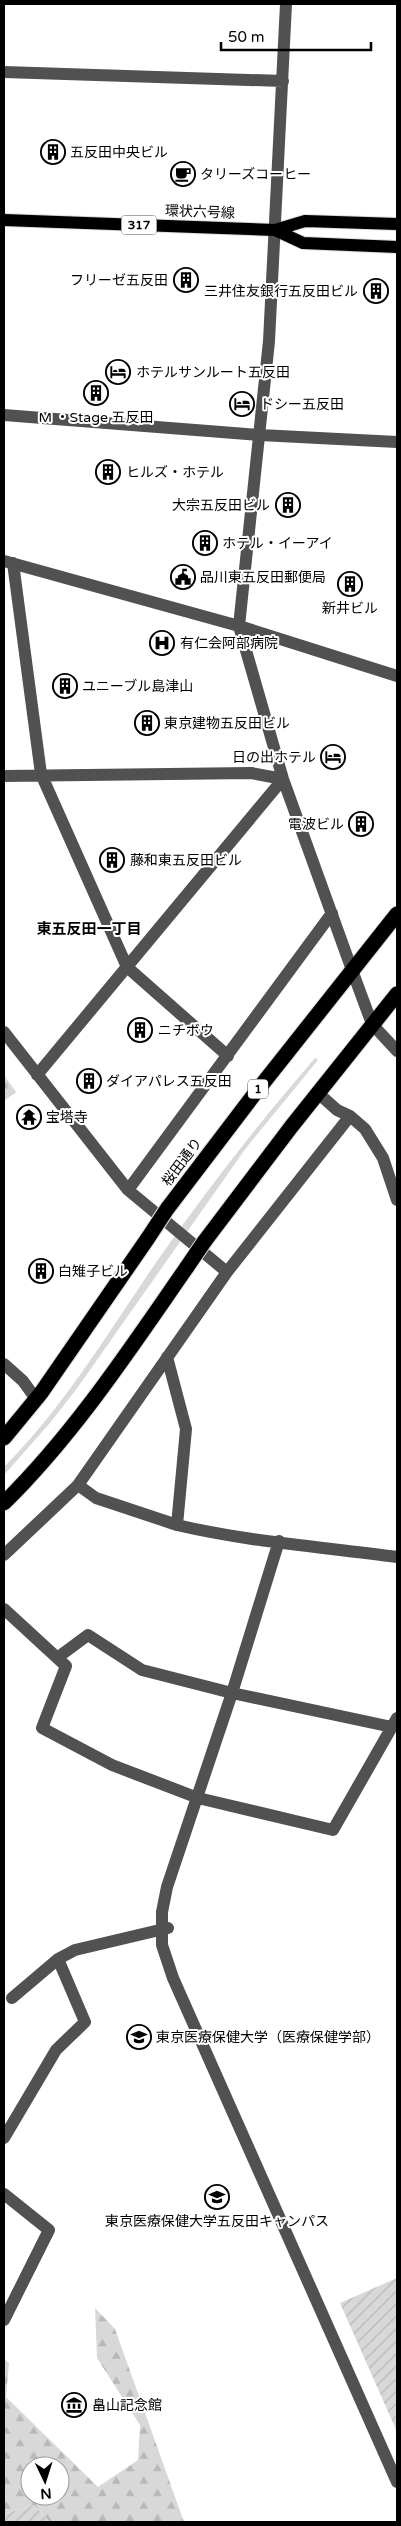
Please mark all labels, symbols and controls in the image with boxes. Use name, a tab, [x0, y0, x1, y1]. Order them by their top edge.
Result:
scale bar	[221, 20, 371, 52]
text: 50 m	[228, 28, 265, 46]
building icon: 五反田中央ビル	[40, 139, 66, 165]
place label: 五反田中央ビル	[70, 144, 168, 161]
cafe icon: タリーズコーヒー	[170, 161, 196, 187]
place label: タリーズコーヒー	[200, 166, 311, 183]
street label: 環状六号線	[165, 202, 235, 222]
road number: 317	[122, 216, 156, 234]
building icon: フリーゼ五反田	[173, 267, 199, 293]
place label: フリーゼ五反田	[70, 272, 168, 289]
building icon: 三井住友銀行五反田ビル	[363, 278, 389, 304]
place label: 三井住友銀行五反田ビル	[204, 283, 358, 300]
hotel icon: ホテルサンルート五反田	[105, 359, 131, 385]
place label: ホテルサンルート五反田	[136, 364, 290, 381]
building icon: M ・Stage 五反田	[83, 380, 109, 406]
hotel icon: ドシー五反田	[229, 391, 255, 417]
place label: ドシー五反田	[260, 396, 344, 413]
place label: M ・Stage 五反田	[38, 409, 154, 426]
building icon: ヒルズ・ホテル	[95, 459, 121, 485]
place label: ヒルズ・ホテル	[126, 464, 224, 481]
building icon: 大宗五反田ビル	[275, 492, 301, 518]
place label: 大宗五反田ビル	[172, 497, 270, 514]
building icon: ホテル・イーアイ	[192, 530, 218, 556]
place label: ホテル・イーアイ	[222, 535, 333, 552]
public building icon: 品川東五反田郵便局	[170, 564, 196, 590]
place label: 品川東五反田郵便局	[200, 569, 326, 586]
building icon: 新井ビル	[337, 571, 363, 597]
place label: 新井ビル	[322, 600, 378, 617]
hospital icon: 有仁会阿部病院	[149, 630, 175, 656]
place label: 有仁会阿部病院	[180, 635, 278, 652]
building icon: ユニーブル島津山	[52, 673, 78, 699]
place label: ユニーブル島津山	[82, 678, 193, 695]
building icon: 東京建物五反田ビル	[134, 710, 160, 736]
place label: 東京建物五反田ビル	[164, 715, 290, 732]
hotel icon: 日の出ホテル	[320, 744, 346, 770]
place label: 日の出ホテル	[232, 749, 316, 766]
building icon: 電波ビル	[348, 811, 374, 837]
place label: 電波ビル	[288, 816, 344, 833]
building icon: 藤和東五反田ビル	[99, 847, 125, 873]
place label: 藤和東五反田ビル	[130, 852, 242, 869]
district label: 東五反田一丁目	[36, 920, 142, 938]
building icon: ニチボウ	[127, 1017, 153, 1043]
place label: ニチボウ	[158, 1022, 214, 1039]
building icon: ダイアパレス五反田	[76, 1068, 102, 1094]
place label: ダイアパレス五反田	[106, 1073, 232, 1090]
road number: 1	[248, 1080, 268, 1098]
temple icon: 宝塔寺	[16, 1104, 42, 1130]
place label: 宝塔寺	[46, 1109, 88, 1126]
street label: 桜田通り	[158, 1135, 206, 1189]
building icon: 白雉子ビル	[28, 1258, 54, 1284]
place label: 白雉子ビル	[58, 1263, 128, 1280]
school or university icon: 東京医療保健大学（医療保健学部）	[126, 2024, 152, 2050]
place label: 東京医療保健大学（医療保健学部）	[156, 2029, 380, 2046]
school or university icon: 東京医療保健大学五反田キャンパス	[204, 2184, 230, 2210]
place label: 東京医療保健大学五反田キャンパス	[105, 2213, 329, 2230]
museum icon: 畠山記念館	[61, 2392, 87, 2418]
place label: 畠山記念館	[92, 2397, 162, 2414]
north arrow	[20, 2456, 70, 2506]
text: N	[40, 2485, 52, 2502]

